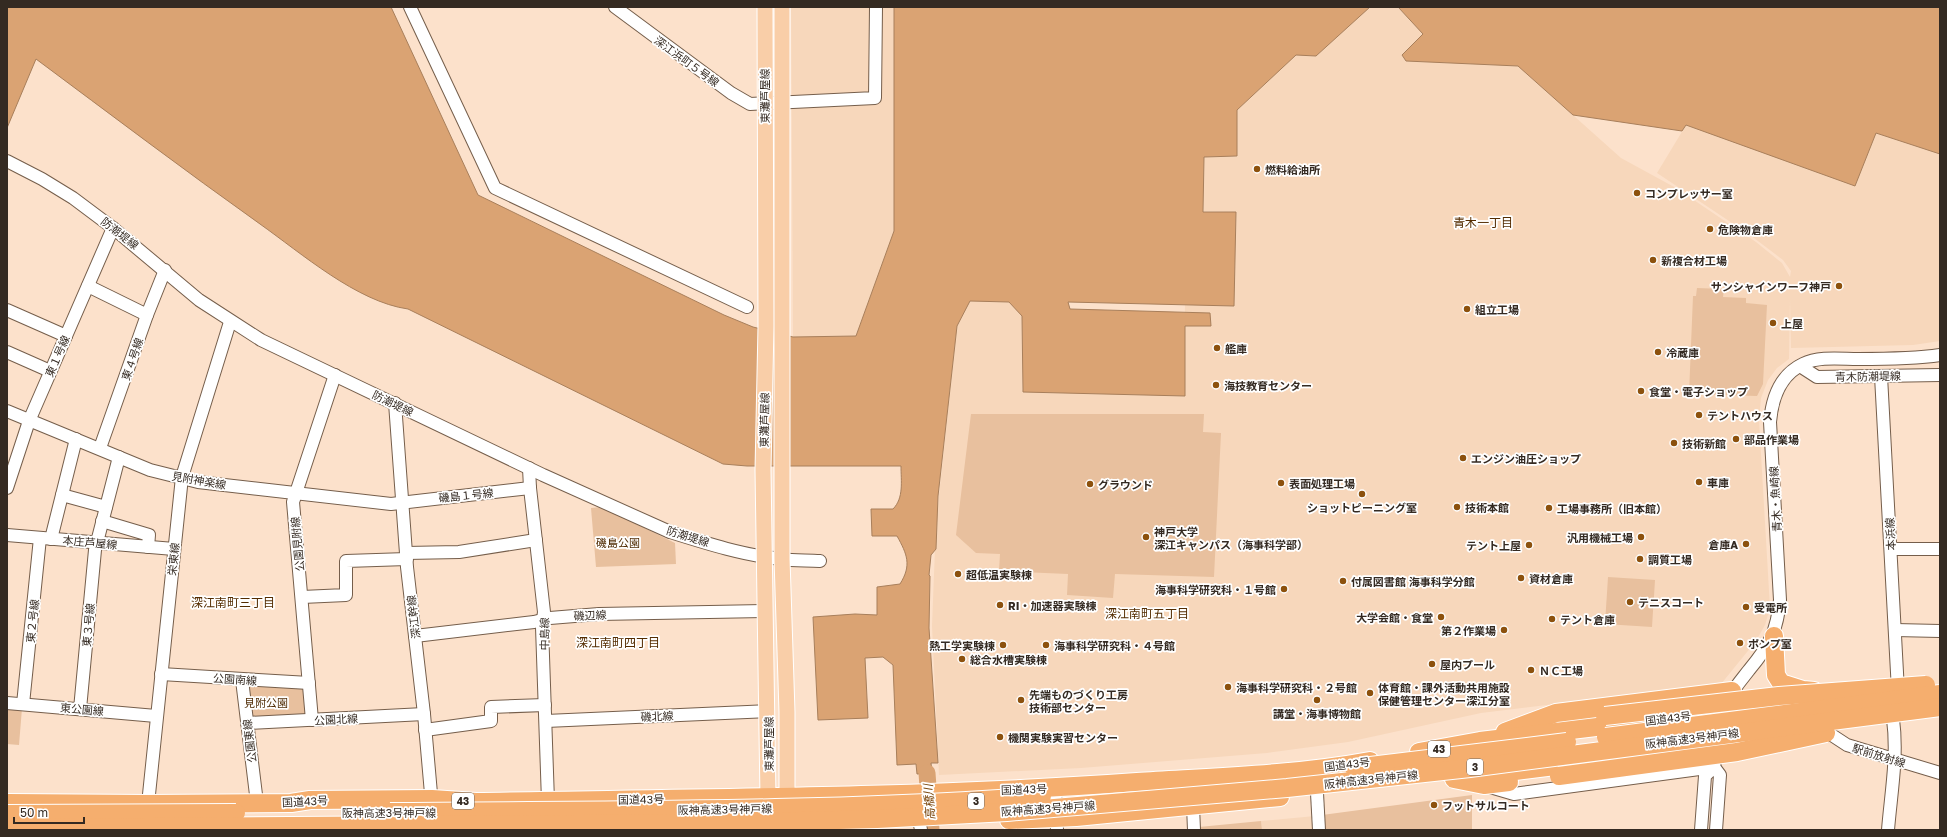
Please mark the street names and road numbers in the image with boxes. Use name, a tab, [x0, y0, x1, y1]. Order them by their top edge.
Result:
street label: 深江浜町５号線	[652, 33, 722, 89]
street label: 東灘芦屋線	[758, 69, 771, 124]
street label: 防潮堤線	[99, 214, 141, 252]
street label: 東１号線	[42, 333, 72, 379]
street label: 東４号線	[119, 336, 145, 382]
street label: 青木防潮堤線	[1835, 369, 1901, 383]
street label: 防潮堤線	[370, 388, 416, 418]
street label: 東灘芦屋線	[757, 392, 771, 448]
street label: 青木・魚崎線	[1767, 466, 1783, 532]
street label: 見附神楽線	[171, 469, 227, 491]
street label: 磯島１号線	[438, 486, 494, 504]
street label: 公園見附線	[288, 516, 306, 572]
street label: 本浜線	[1883, 517, 1897, 551]
street label: 防潮堤線	[665, 523, 711, 549]
street label: 本庄芦屋線	[62, 533, 118, 551]
street label: 栄東線	[165, 542, 181, 576]
street label: 深江幹線	[404, 594, 422, 640]
street label: 東２号線	[23, 598, 41, 644]
street label: 東３号線	[80, 603, 96, 647]
street label: 磯辺線	[573, 608, 607, 622]
street label: 中島線	[537, 617, 551, 651]
street label: 公園南線	[213, 671, 257, 687]
street label: 東公園線	[60, 701, 104, 717]
street label: 磯北線	[640, 709, 674, 723]
street label: 国道43号	[1644, 709, 1692, 727]
street label: 公園北線	[314, 711, 358, 727]
street label: 東灘芦屋線	[762, 717, 775, 772]
street label: 公園東線	[240, 718, 258, 764]
street label: 阪神高速3号神戸線	[1644, 726, 1740, 750]
road number: 43	[1428, 741, 1450, 757]
street label: 駅前放射線	[1851, 741, 1907, 769]
street label: 国道43号	[1323, 755, 1371, 773]
road number: 3	[1467, 759, 1483, 775]
street label: 阪神高速3号神戸線	[1323, 768, 1419, 790]
street label: 国道43号	[1001, 782, 1047, 796]
street label: 国道43号	[618, 792, 664, 806]
street label: 国道43号	[282, 793, 328, 809]
road number: 43	[452, 793, 474, 809]
road number: 3	[968, 793, 984, 809]
street label: 阪神高速3号神戸線	[1000, 798, 1096, 818]
street label: 阪神高速3号神戸線	[678, 802, 772, 816]
street label: 阪神高速3号神戸線	[342, 806, 436, 819]

